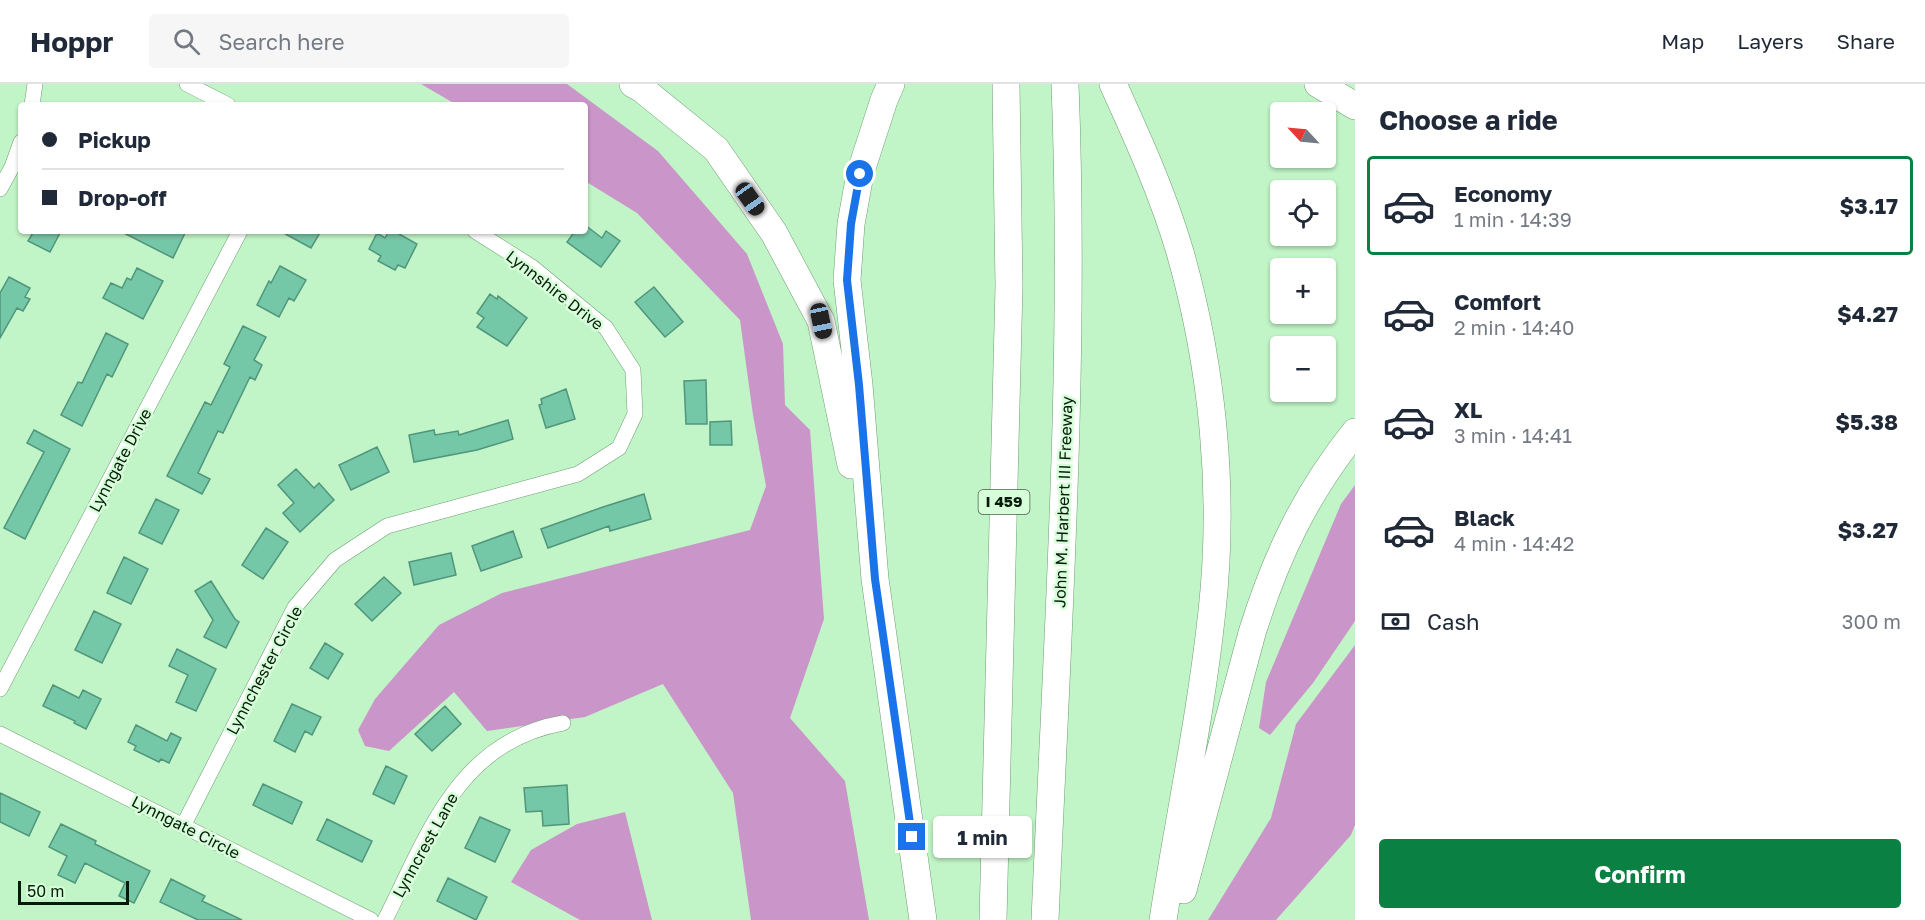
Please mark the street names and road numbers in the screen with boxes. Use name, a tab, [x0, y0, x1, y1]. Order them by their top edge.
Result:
street label: Lynnshire Drive	[502, 246, 608, 334]
street label: John M. Harbert III Freeway	[1049, 396, 1077, 608]
street label: Lynngate Drive	[84, 405, 156, 515]
road number: I 459	[978, 490, 1030, 514]
street label: Lynnchester Circle	[222, 602, 306, 738]
street label: Lynncrest Lane	[388, 789, 462, 901]
street label: Lynngate Circle	[128, 791, 244, 863]

